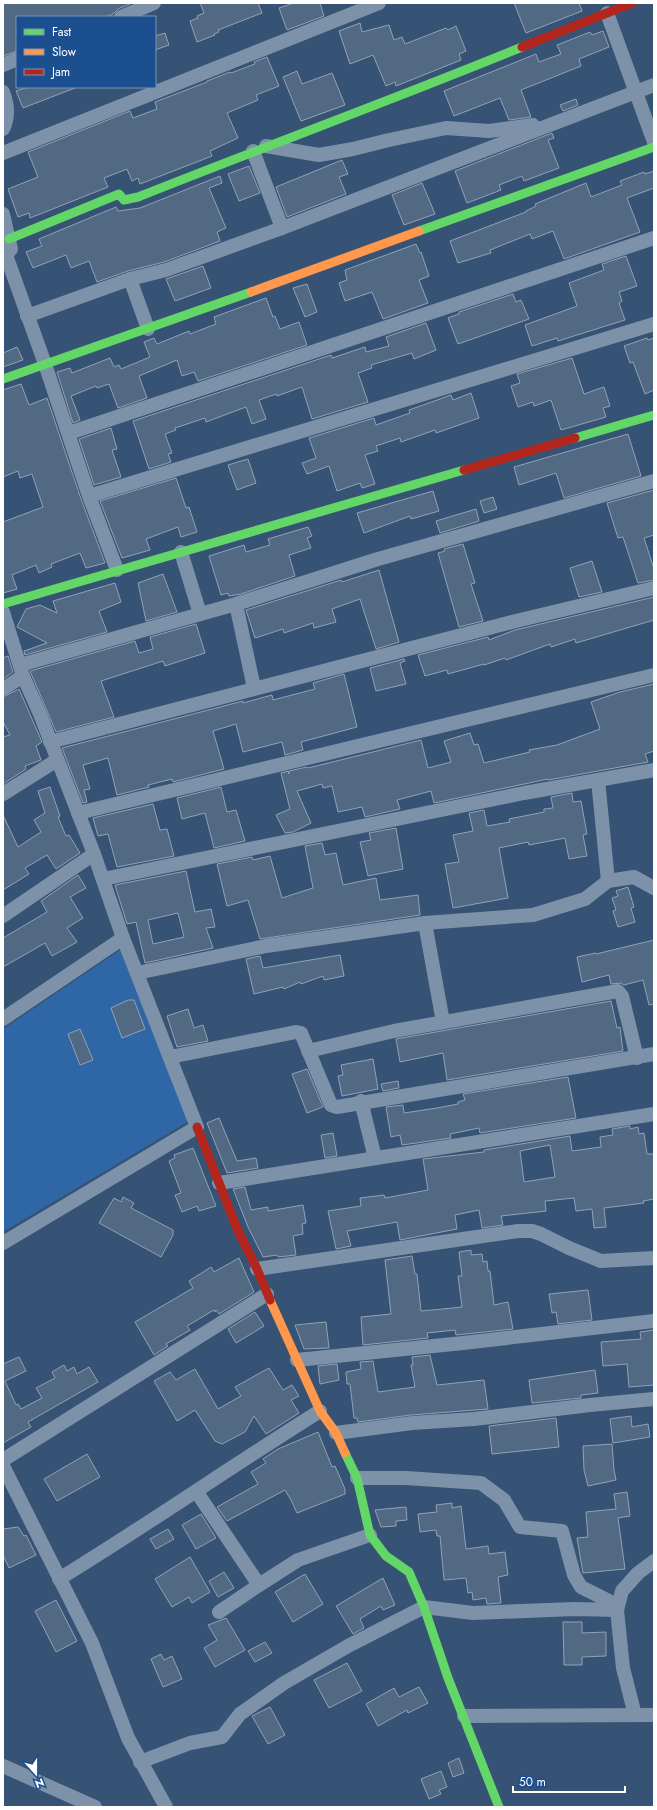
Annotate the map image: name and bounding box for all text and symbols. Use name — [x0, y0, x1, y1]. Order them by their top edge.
legend — [16, 16, 156, 88]
text: Fast — [52, 23, 71, 41]
text: Slow — [52, 43, 77, 61]
text: Jam — [50, 63, 70, 81]
north arrow — [16, 1754, 56, 1794]
scale bar — [513, 1768, 625, 1794]
text: 50 m — [519, 1773, 546, 1791]
text: N — [33, 1774, 47, 1792]

